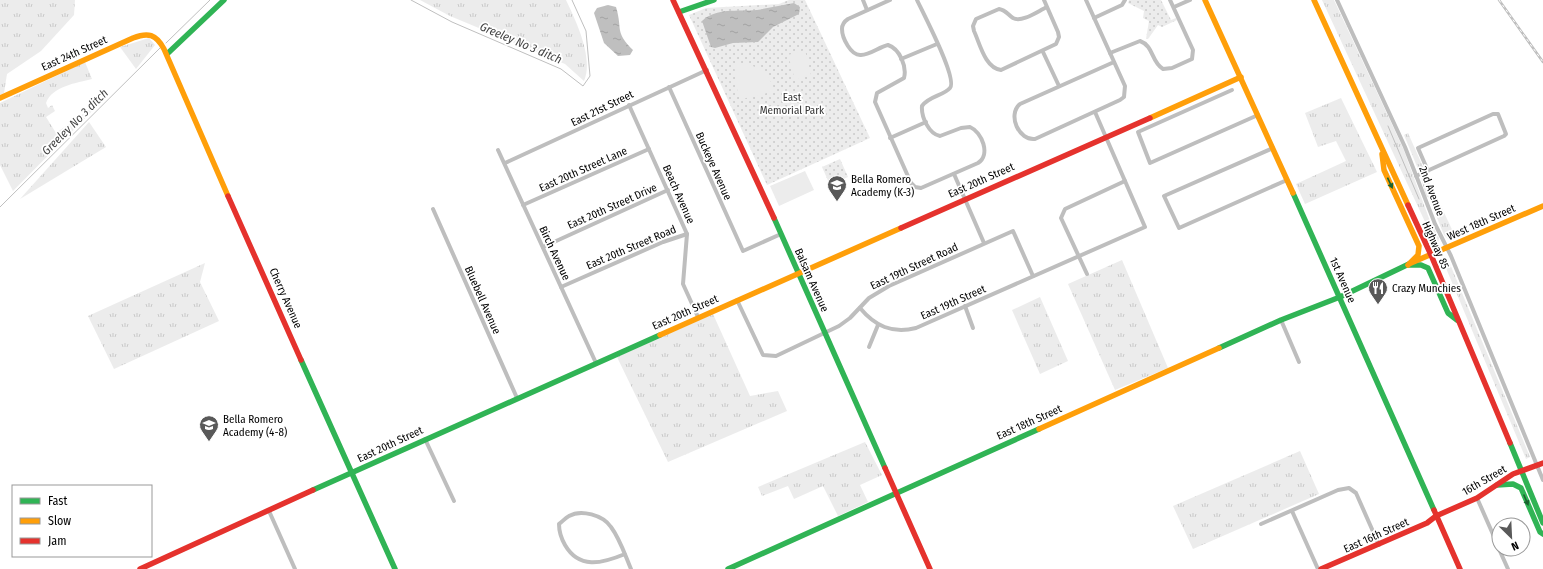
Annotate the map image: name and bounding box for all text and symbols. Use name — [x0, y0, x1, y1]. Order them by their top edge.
water label: Greeley No 3 ditch — [478, 19, 564, 67]
street label: East 24th Street — [39, 33, 109, 74]
water label: Greeley No 3 ditch — [39, 86, 111, 158]
street label: East 21st Street — [569, 88, 636, 129]
park label: East Memorial Park — [760, 91, 825, 117]
street label: Buckeye Avenue — [693, 130, 734, 202]
street label: East 20th Street Lane — [537, 144, 629, 195]
street label: East 20th Street — [946, 160, 1017, 201]
street label: Beach Avenue — [660, 163, 697, 226]
street label: 2nd Avenue — [1416, 164, 1447, 218]
place label: Bella Romero Academy (K-3) — [851, 173, 914, 199]
school or university icon: Bella Romero Academy (K-3) — [826, 174, 848, 202]
one-way arrow — [1387, 177, 1393, 189]
street label: East 20th Street Drive — [565, 181, 659, 232]
street label: West 18th Street — [1445, 201, 1518, 243]
street label: Highway 85 — [1419, 219, 1452, 271]
street label: East 20th Street Road — [584, 223, 678, 272]
street label: Birch Avenue — [536, 224, 573, 282]
street label: East 19th Street Road — [868, 240, 960, 292]
street label: Balsam Avenue — [792, 246, 831, 314]
street label: 1st Avenue — [1327, 256, 1358, 305]
street label: Bluebell Avenue — [462, 264, 503, 336]
street label: Cherry Avenue — [266, 266, 305, 331]
restaurant icon: Crazy Munchies — [1367, 277, 1389, 305]
street label: East 19th Street — [919, 282, 988, 323]
place label: Crazy Munchies — [1392, 282, 1461, 295]
street label: East 20th Street — [650, 292, 721, 333]
street label: East 18th Street — [995, 402, 1064, 443]
place label: Bella Romero Academy (4-8) — [223, 413, 287, 439]
school or university icon: Bella Romero Academy (4-8) — [198, 414, 220, 442]
street label: East 20th Street — [355, 423, 425, 465]
street label: 16th Street — [1460, 462, 1509, 498]
legend — [12, 485, 152, 557]
text: Fast — [48, 494, 67, 508]
one-way arrow — [1524, 494, 1530, 506]
text: Slow — [48, 514, 71, 528]
street label: East 16th Street — [1342, 515, 1411, 556]
north arrow — [1491, 517, 1531, 557]
text: Jam — [48, 534, 66, 548]
text: N — [1509, 538, 1521, 553]

